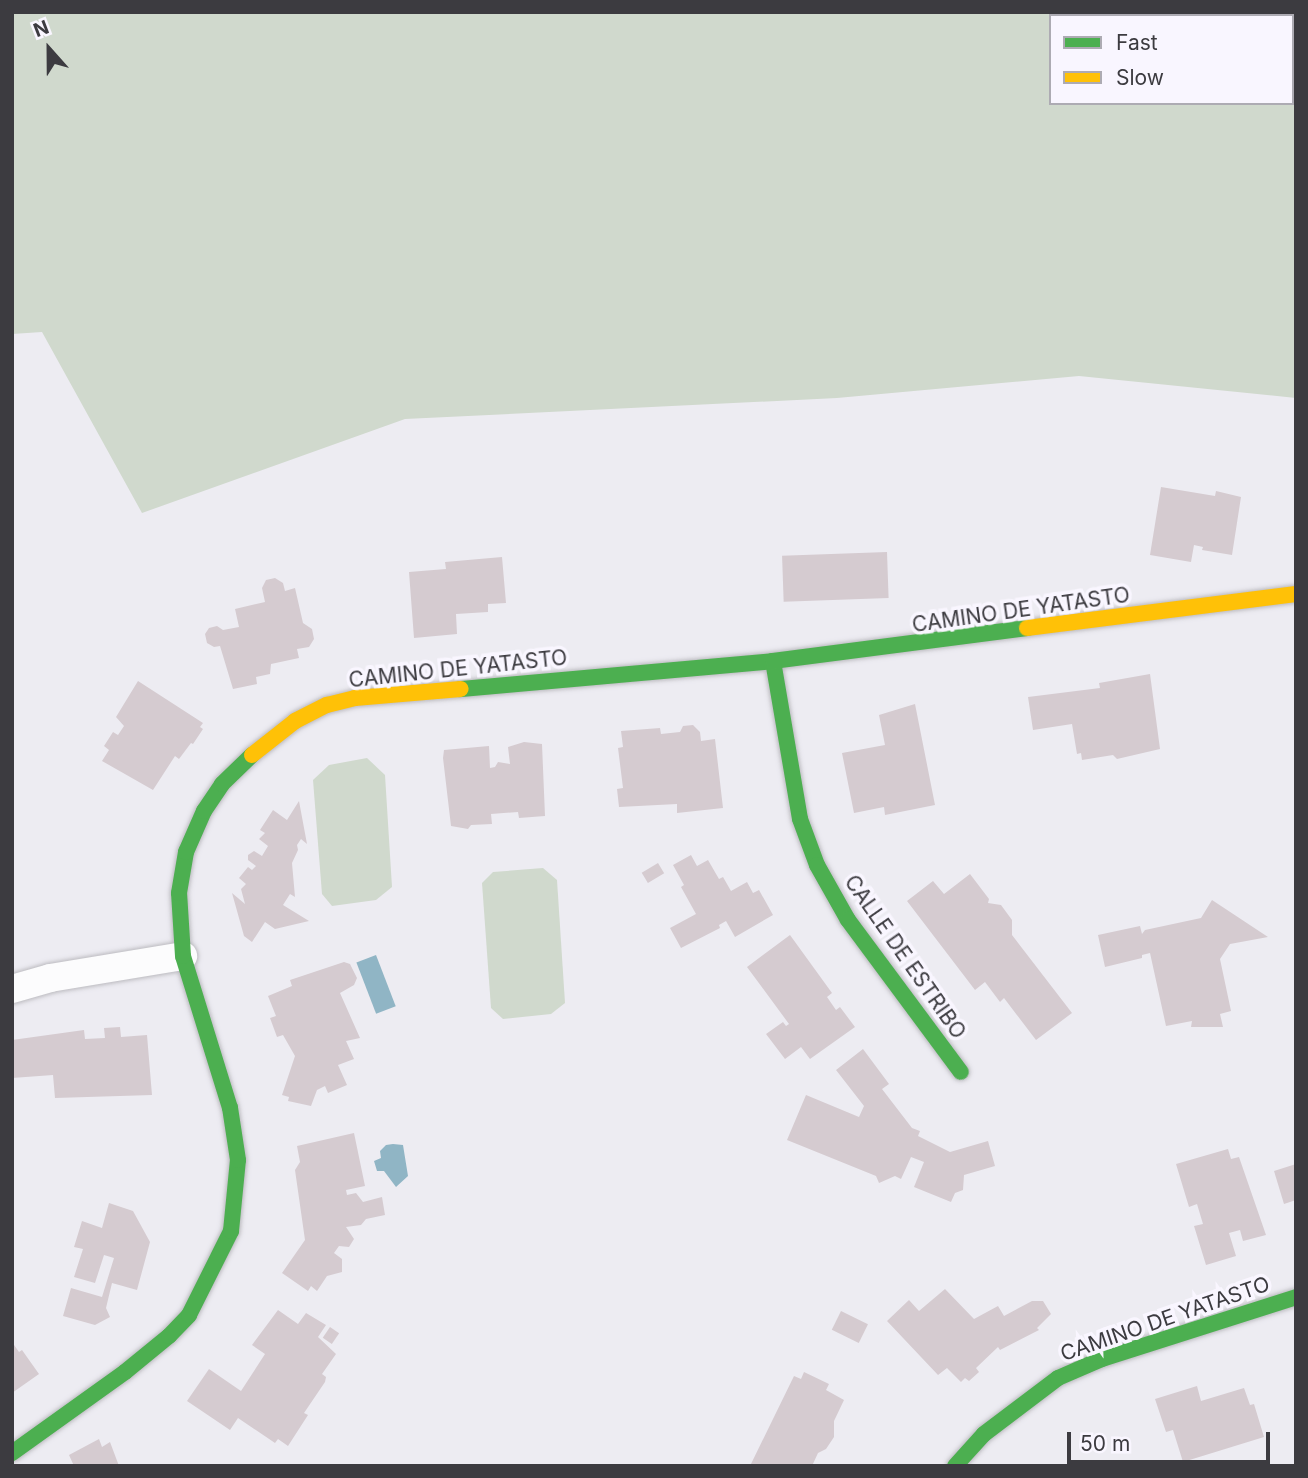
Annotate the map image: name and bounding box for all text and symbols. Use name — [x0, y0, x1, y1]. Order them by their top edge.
north arrow — [14, 14, 84, 84]
legend — [1049, 14, 1294, 105]
text: N — [30, 16, 52, 42]
text: Fast — [1116, 30, 1158, 55]
text: Slow — [1116, 65, 1164, 90]
street label: CAMINO DE YATASTO — [911, 582, 1131, 638]
street label: CAMINO DE YATASTO — [347, 645, 569, 693]
street label: CALLE DE ESTRIBO — [839, 870, 971, 1044]
street label: CAMINO DE YATASTO — [1057, 1271, 1273, 1367]
scale bar — [1070, 1418, 1273, 1462]
text: 50 m — [1080, 1431, 1130, 1456]

